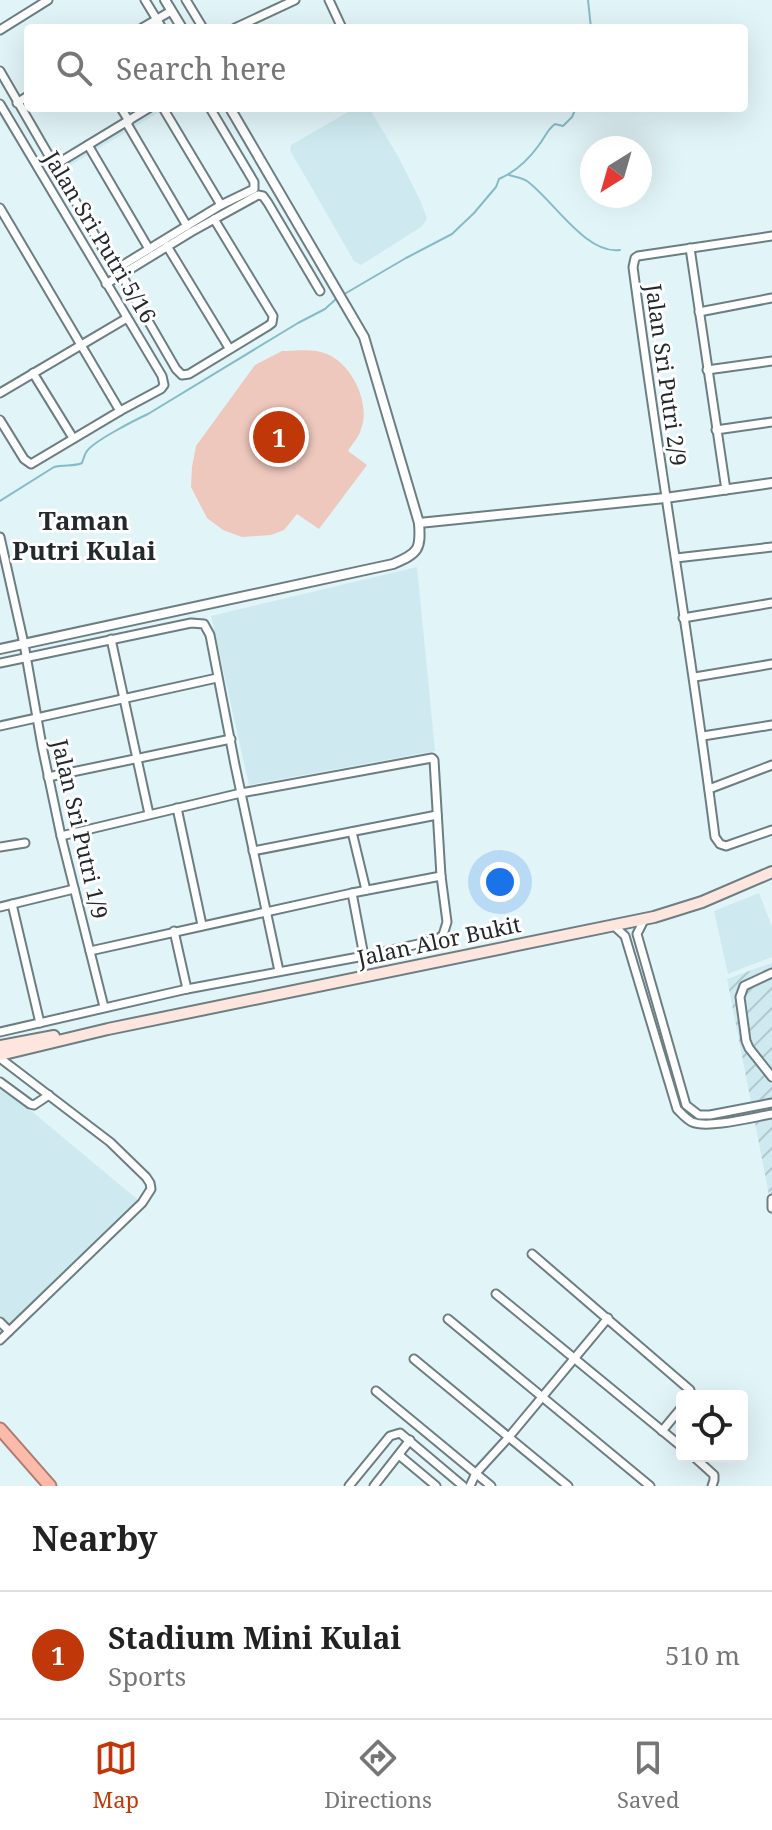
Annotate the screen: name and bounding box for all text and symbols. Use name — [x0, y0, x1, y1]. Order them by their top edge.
search box — [24, 24, 748, 112]
icon: search — [52, 46, 96, 90]
text: Search here — [116, 48, 286, 89]
north arrow — [580, 136, 652, 208]
street label: Jalan Sri Putri 5/16 — [37, 144, 164, 328]
street label: Jalan Sri Putri 2/9 — [639, 281, 695, 468]
pin: 1 — [253, 407, 305, 467]
district label: Taman Putri Kulai — [12, 502, 156, 568]
street label: Jalan Sri Putri 1/9 — [45, 735, 116, 922]
your location — [480, 862, 520, 902]
street label: Jalan Alor Bukit — [353, 908, 524, 972]
map controls — [676, 1390, 748, 1462]
button: locate — [676, 1390, 748, 1462]
text: Nearby — [32, 1515, 158, 1561]
text: Stadium Mini Kulai — [108, 1617, 401, 1658]
text: 1 — [51, 1637, 65, 1673]
text: 510 m — [665, 1637, 740, 1673]
text: Sports — [108, 1658, 186, 1694]
tab: Map — [93, 1736, 139, 1814]
tab: Directions — [324, 1736, 432, 1814]
tab: Saved — [617, 1736, 679, 1814]

